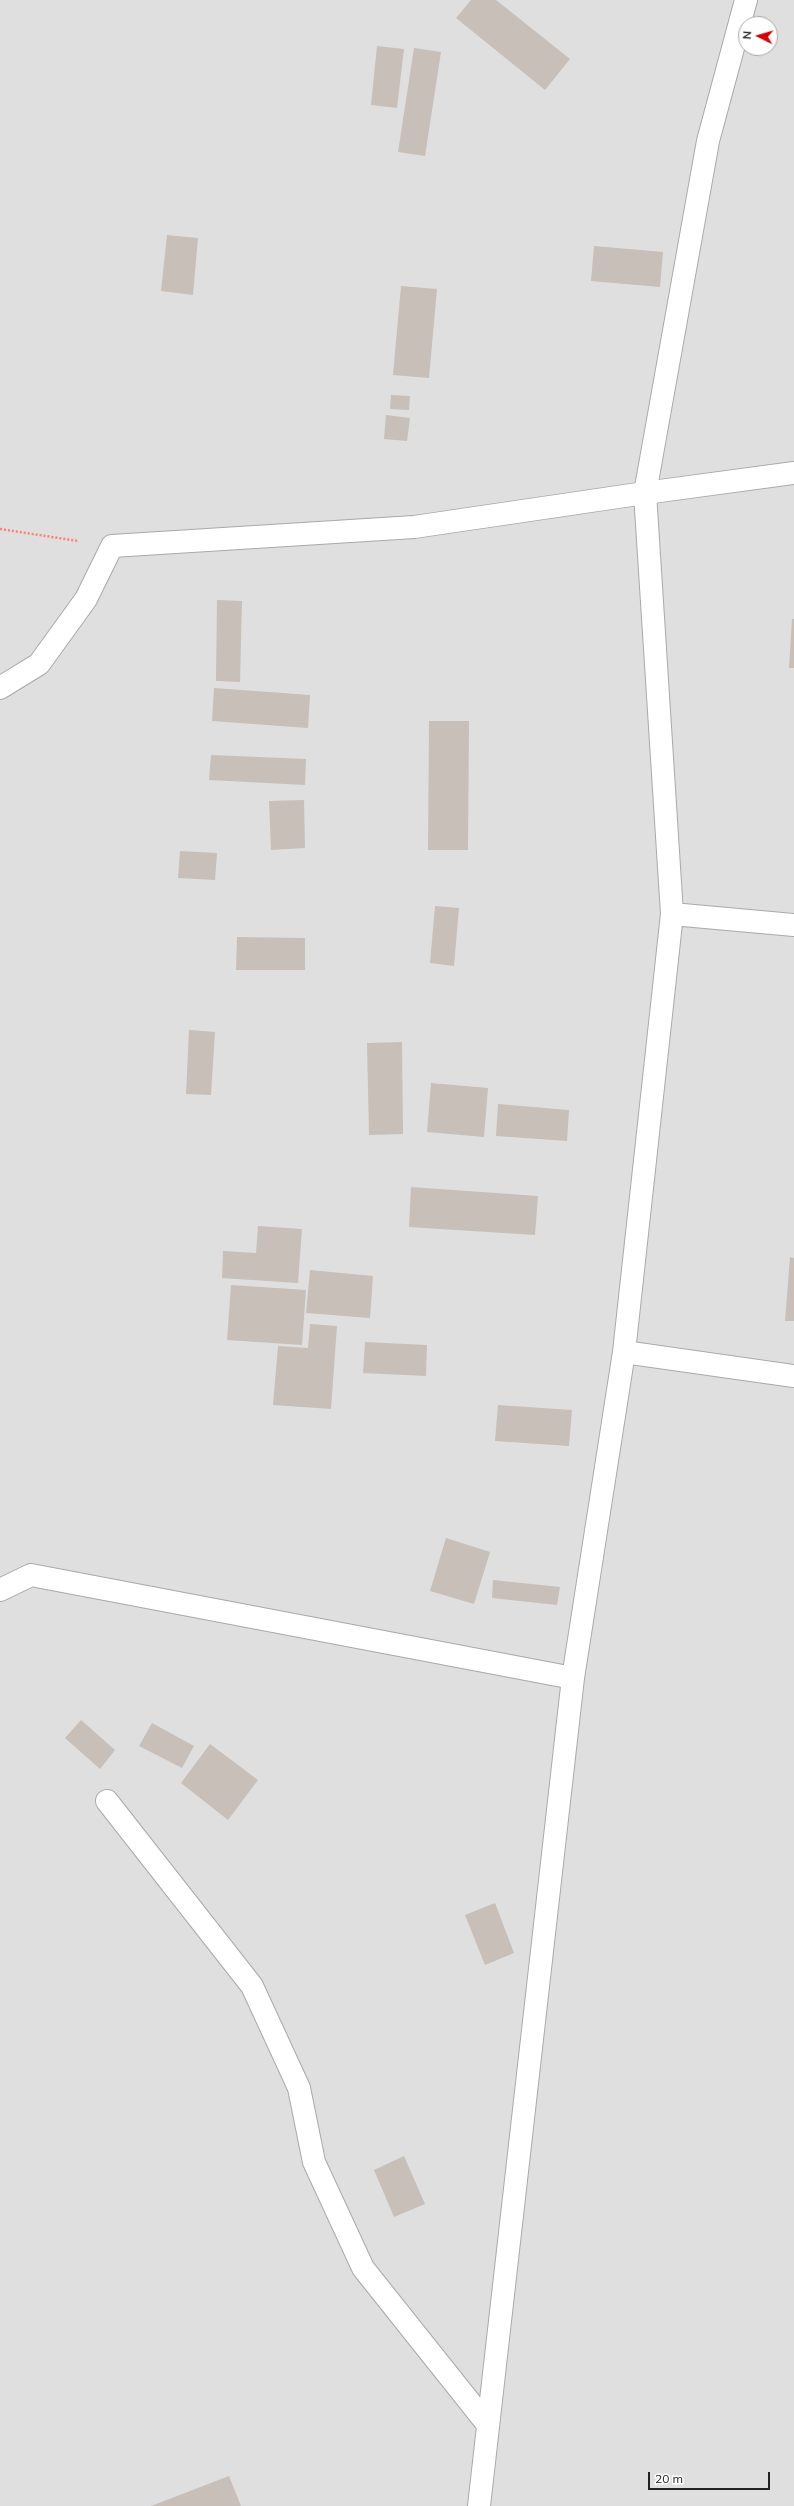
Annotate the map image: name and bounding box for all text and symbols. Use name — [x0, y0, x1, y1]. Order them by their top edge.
north arrow — [738, 16, 778, 56]
text: N — [740, 30, 754, 40]
scale bar — [650, 2464, 772, 2490]
text: 20 m — [655, 2471, 683, 2486]

